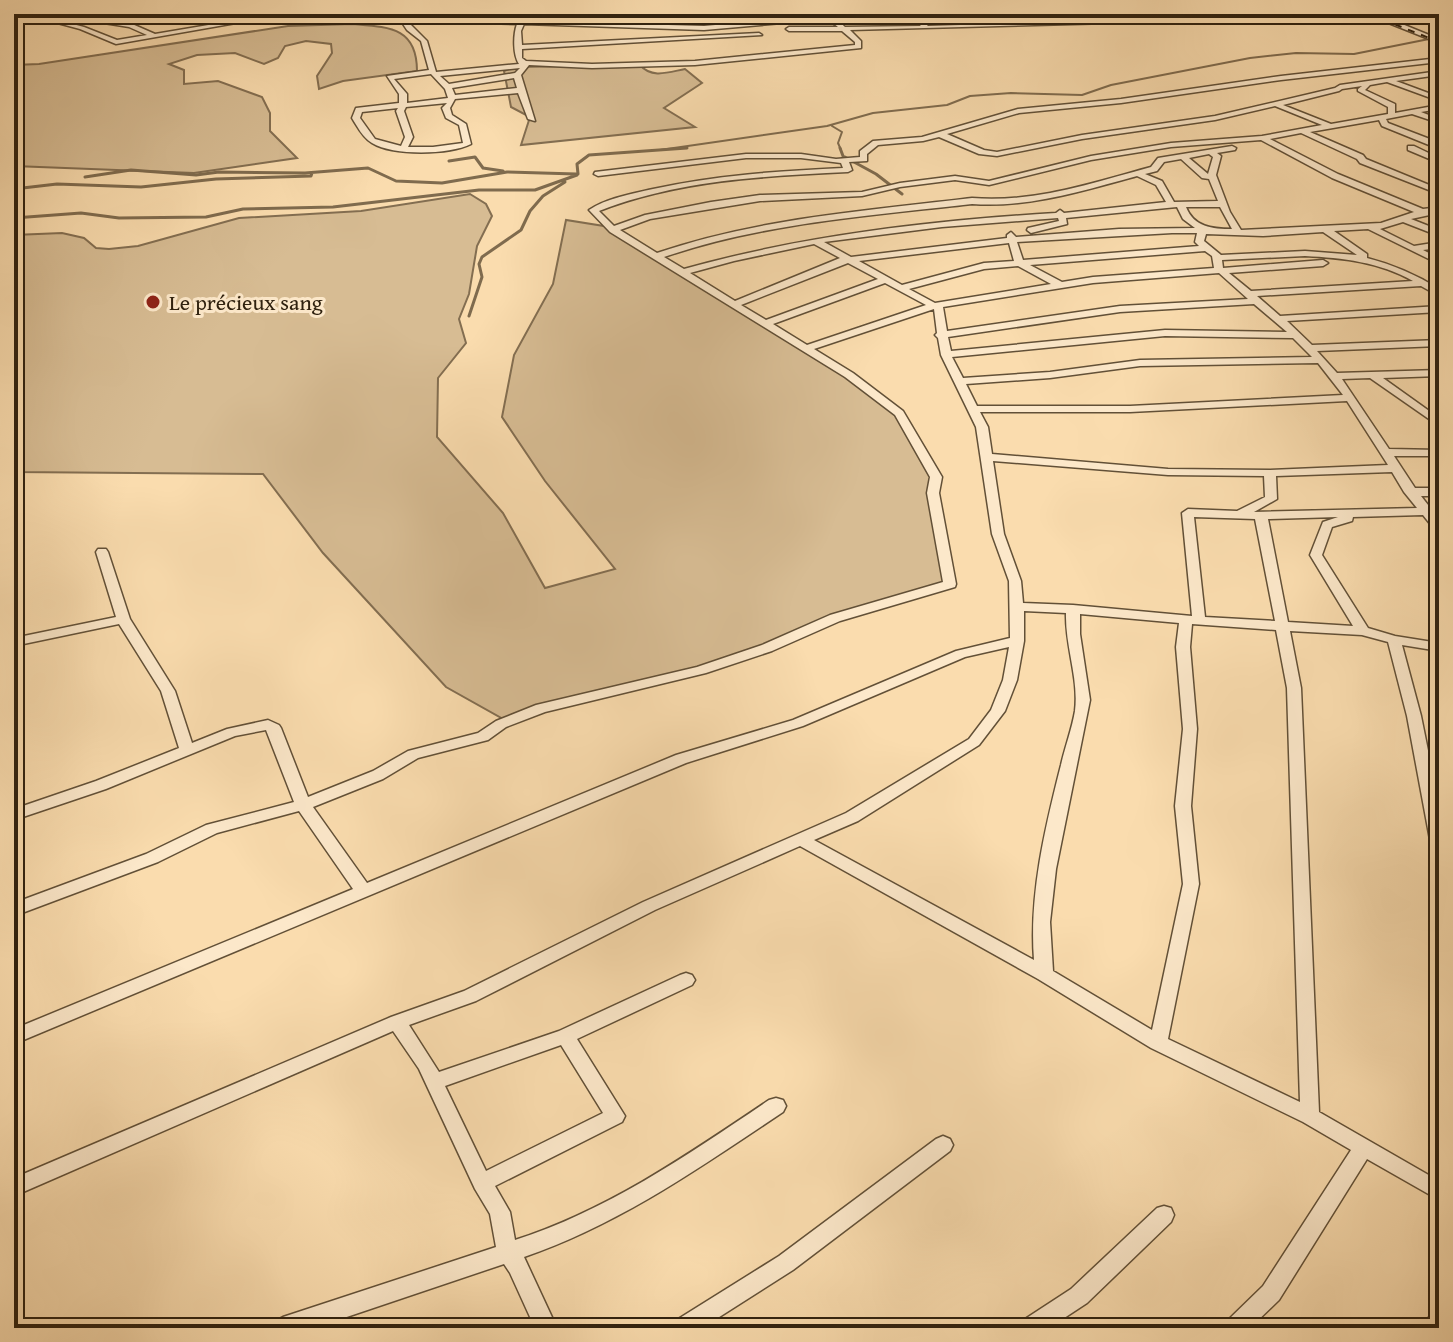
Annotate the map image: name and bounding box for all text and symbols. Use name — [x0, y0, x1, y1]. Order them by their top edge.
place label: Le précieux sang — [169, 286, 323, 318]
marker: Le précieux sang — [144, 293, 162, 311]

